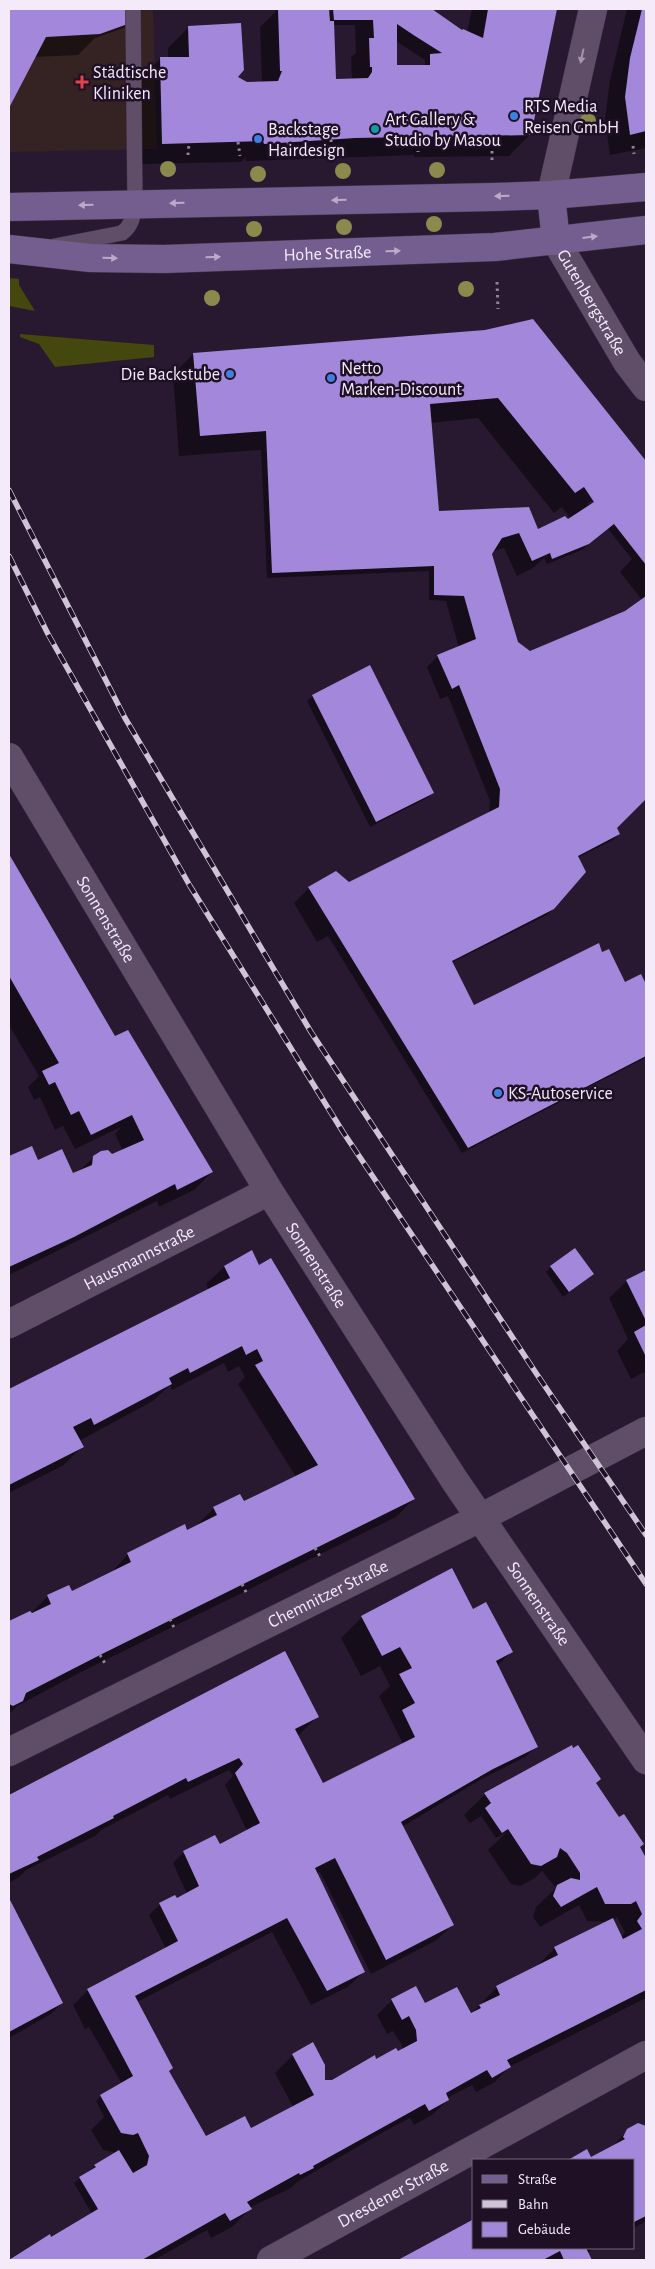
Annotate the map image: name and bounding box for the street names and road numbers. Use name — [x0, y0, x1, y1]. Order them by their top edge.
street label: Hohe Straße — [283, 243, 372, 265]
street label: Gutenbergstraße — [553, 247, 629, 359]
street label: Sonnenstraße — [72, 873, 138, 966]
street label: Sonnenstraße — [282, 1220, 350, 1312]
street label: Hausmannstraße — [81, 1223, 198, 1294]
street label: Chemnitzer Straße — [265, 1557, 391, 1632]
street label: Sonnenstraße — [503, 1559, 573, 1649]
street label: Dresdener Straße — [335, 2157, 452, 2232]

